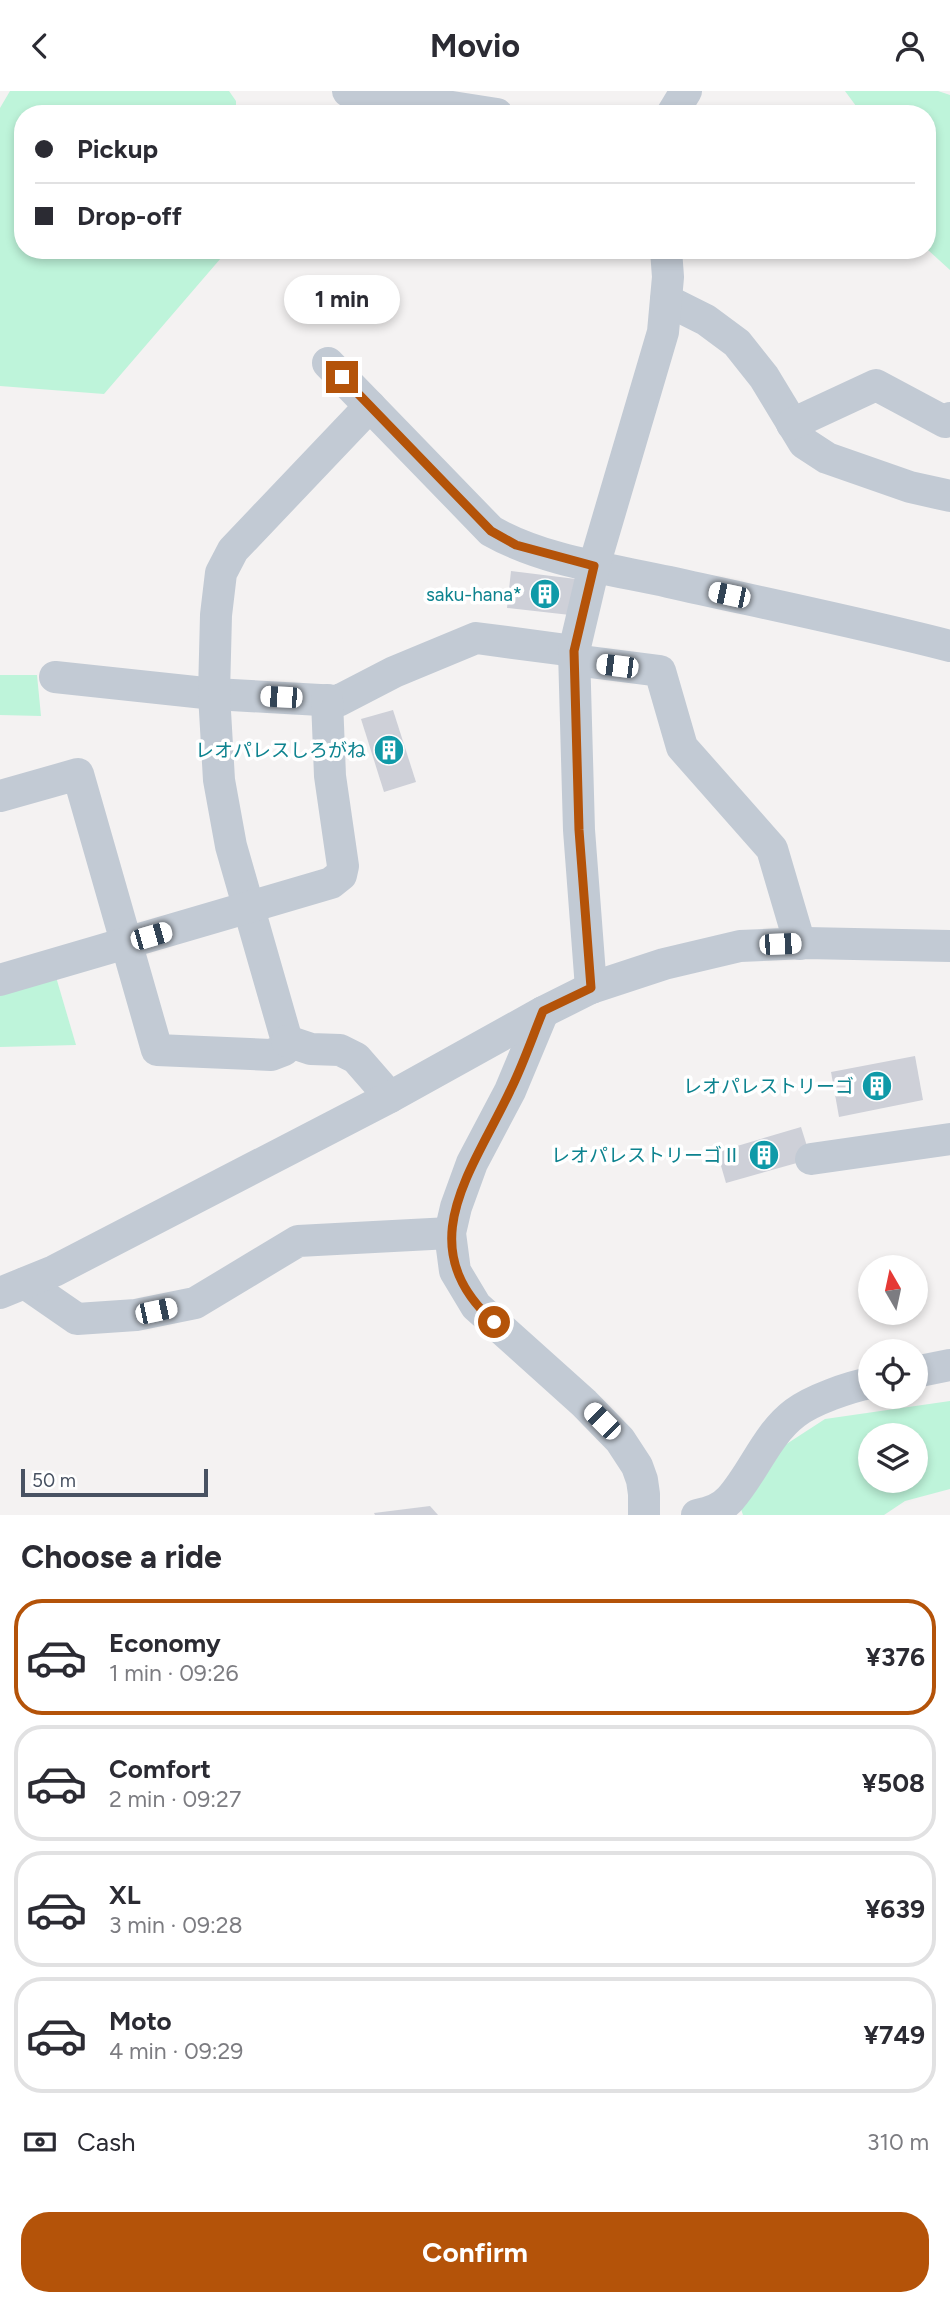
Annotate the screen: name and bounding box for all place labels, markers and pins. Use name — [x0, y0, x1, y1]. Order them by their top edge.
building icon: saku-hana* — [528, 577, 562, 611]
place label: saku-hana* — [426, 583, 522, 606]
building icon: レオパレスしろがね — [372, 733, 406, 767]
place label: レオパレスしろがね — [195, 739, 366, 762]
building icon: レオパレストリーゴ — [860, 1069, 894, 1103]
place label: レオパレストリーゴ — [683, 1075, 854, 1098]
building icon: レオパレストリーゴⅡ — [747, 1138, 781, 1172]
place label: レオパレストリーゴⅡ — [551, 1144, 741, 1167]

